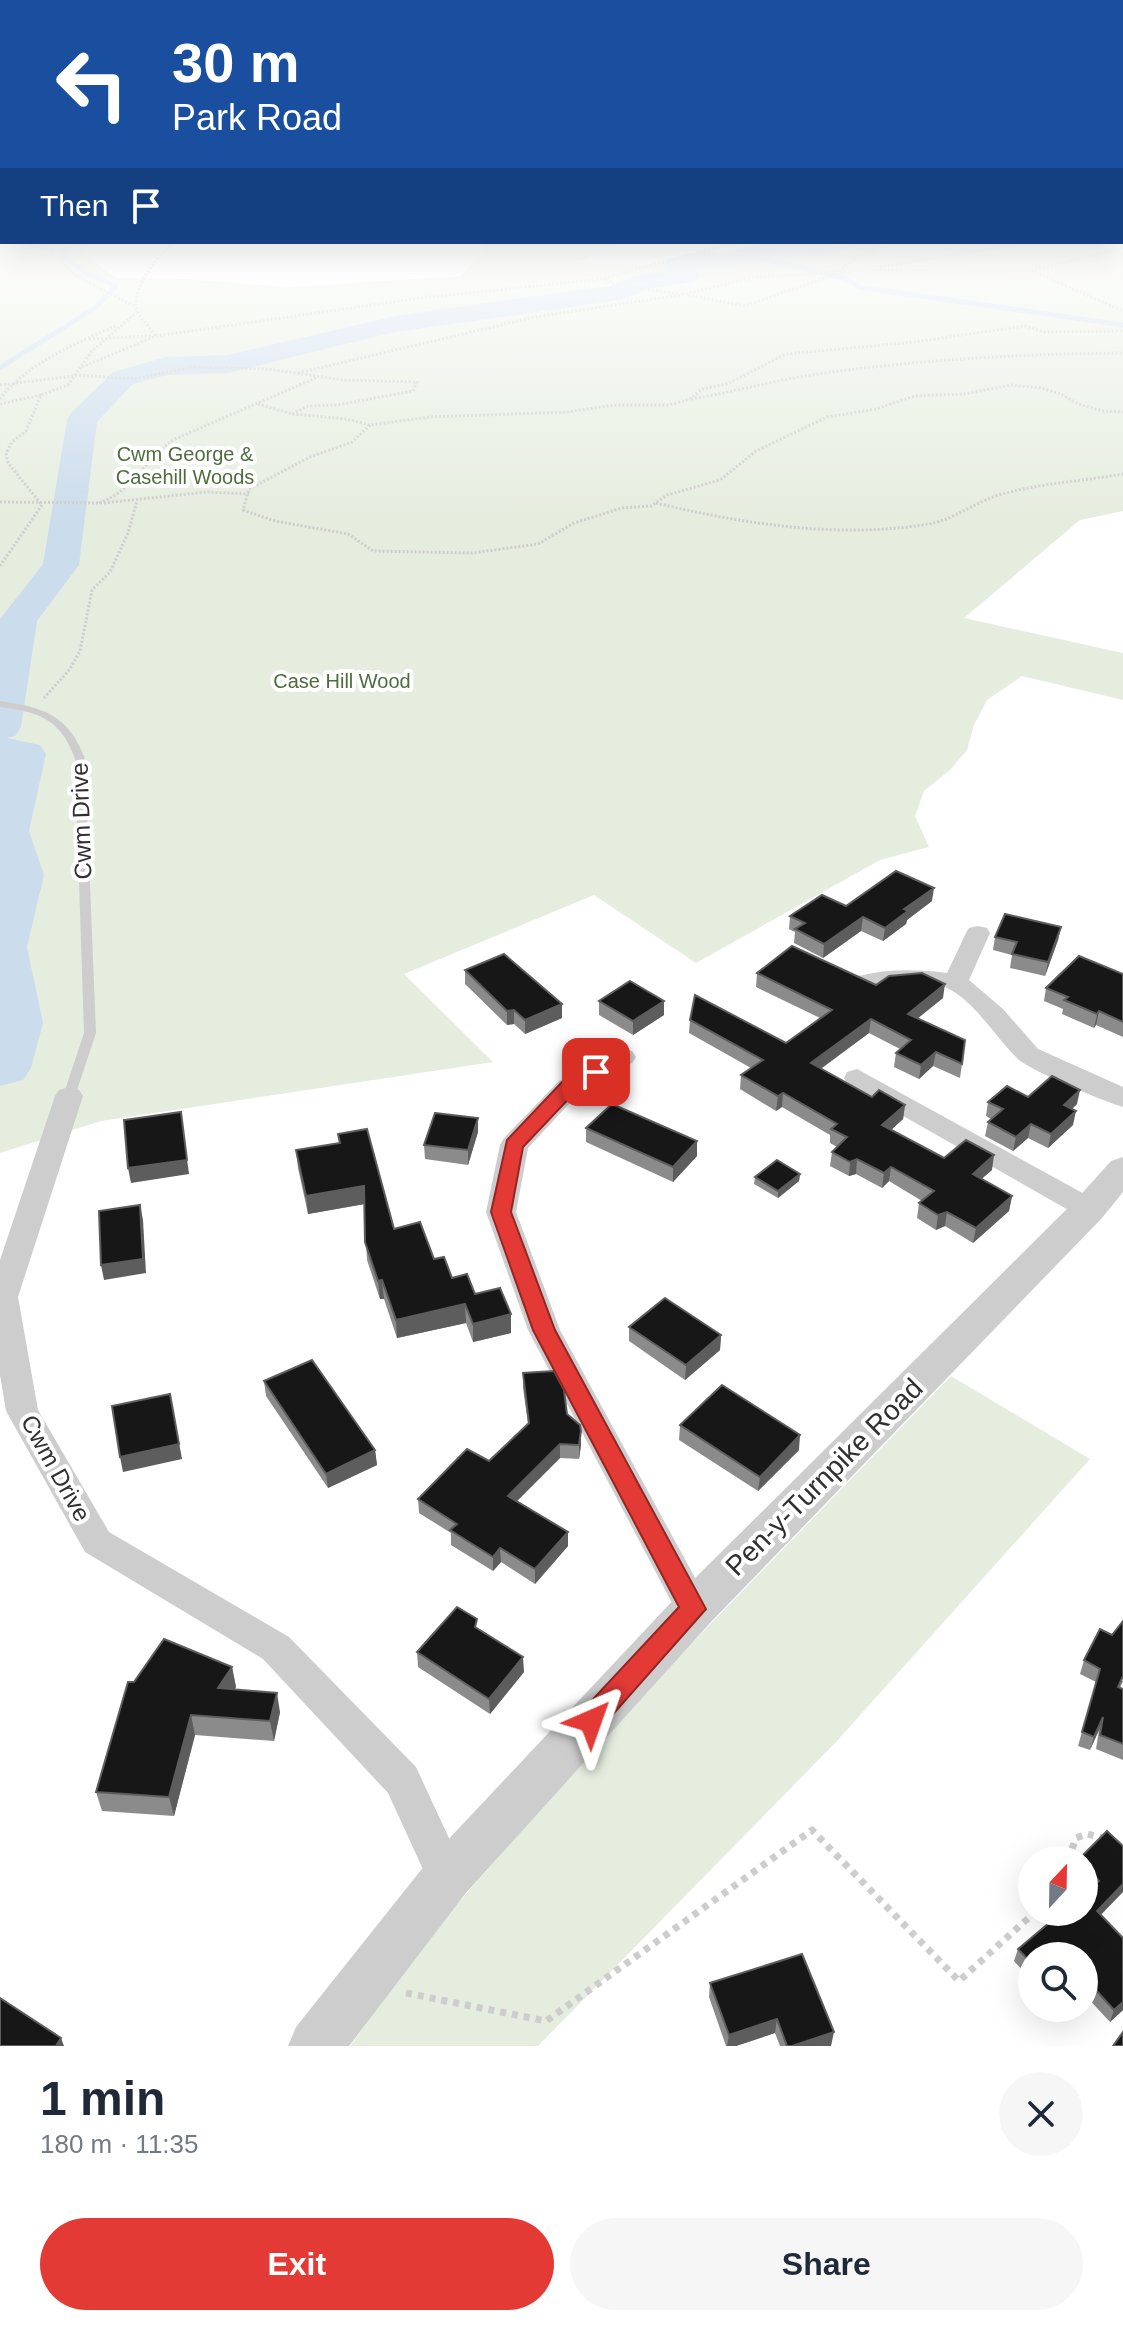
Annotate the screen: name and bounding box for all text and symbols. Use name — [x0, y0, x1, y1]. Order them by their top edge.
text: 30 m — [172, 31, 300, 94]
icon: left — [40, 32, 144, 136]
text: Park Road — [172, 97, 342, 138]
icon: arrive — [124, 184, 168, 228]
text: Then — [40, 189, 108, 222]
park label: Cwm George & Casehill Woods — [116, 443, 254, 488]
park label: Case Hill Wood — [273, 670, 411, 692]
street label: Cwm Drive — [65, 762, 97, 880]
pin — [562, 1038, 630, 1106]
icon: arrive — [574, 1050, 618, 1094]
street label: Pen-y-Turnpike Road — [719, 1372, 929, 1582]
street label: Cwm Drive — [16, 1410, 96, 1526]
position arrow — [549, 1679, 633, 1763]
north arrow — [1018, 1846, 1098, 1926]
map controls — [1018, 1846, 1098, 2022]
button: search — [1018, 1942, 1098, 2022]
text: 1 min — [40, 2072, 165, 2125]
button: close — [999, 2072, 1083, 2156]
text: 180 m · 11:35 — [40, 2129, 199, 2159]
button: Exit — [40, 2218, 554, 2310]
button: Share — [570, 2218, 1083, 2310]

